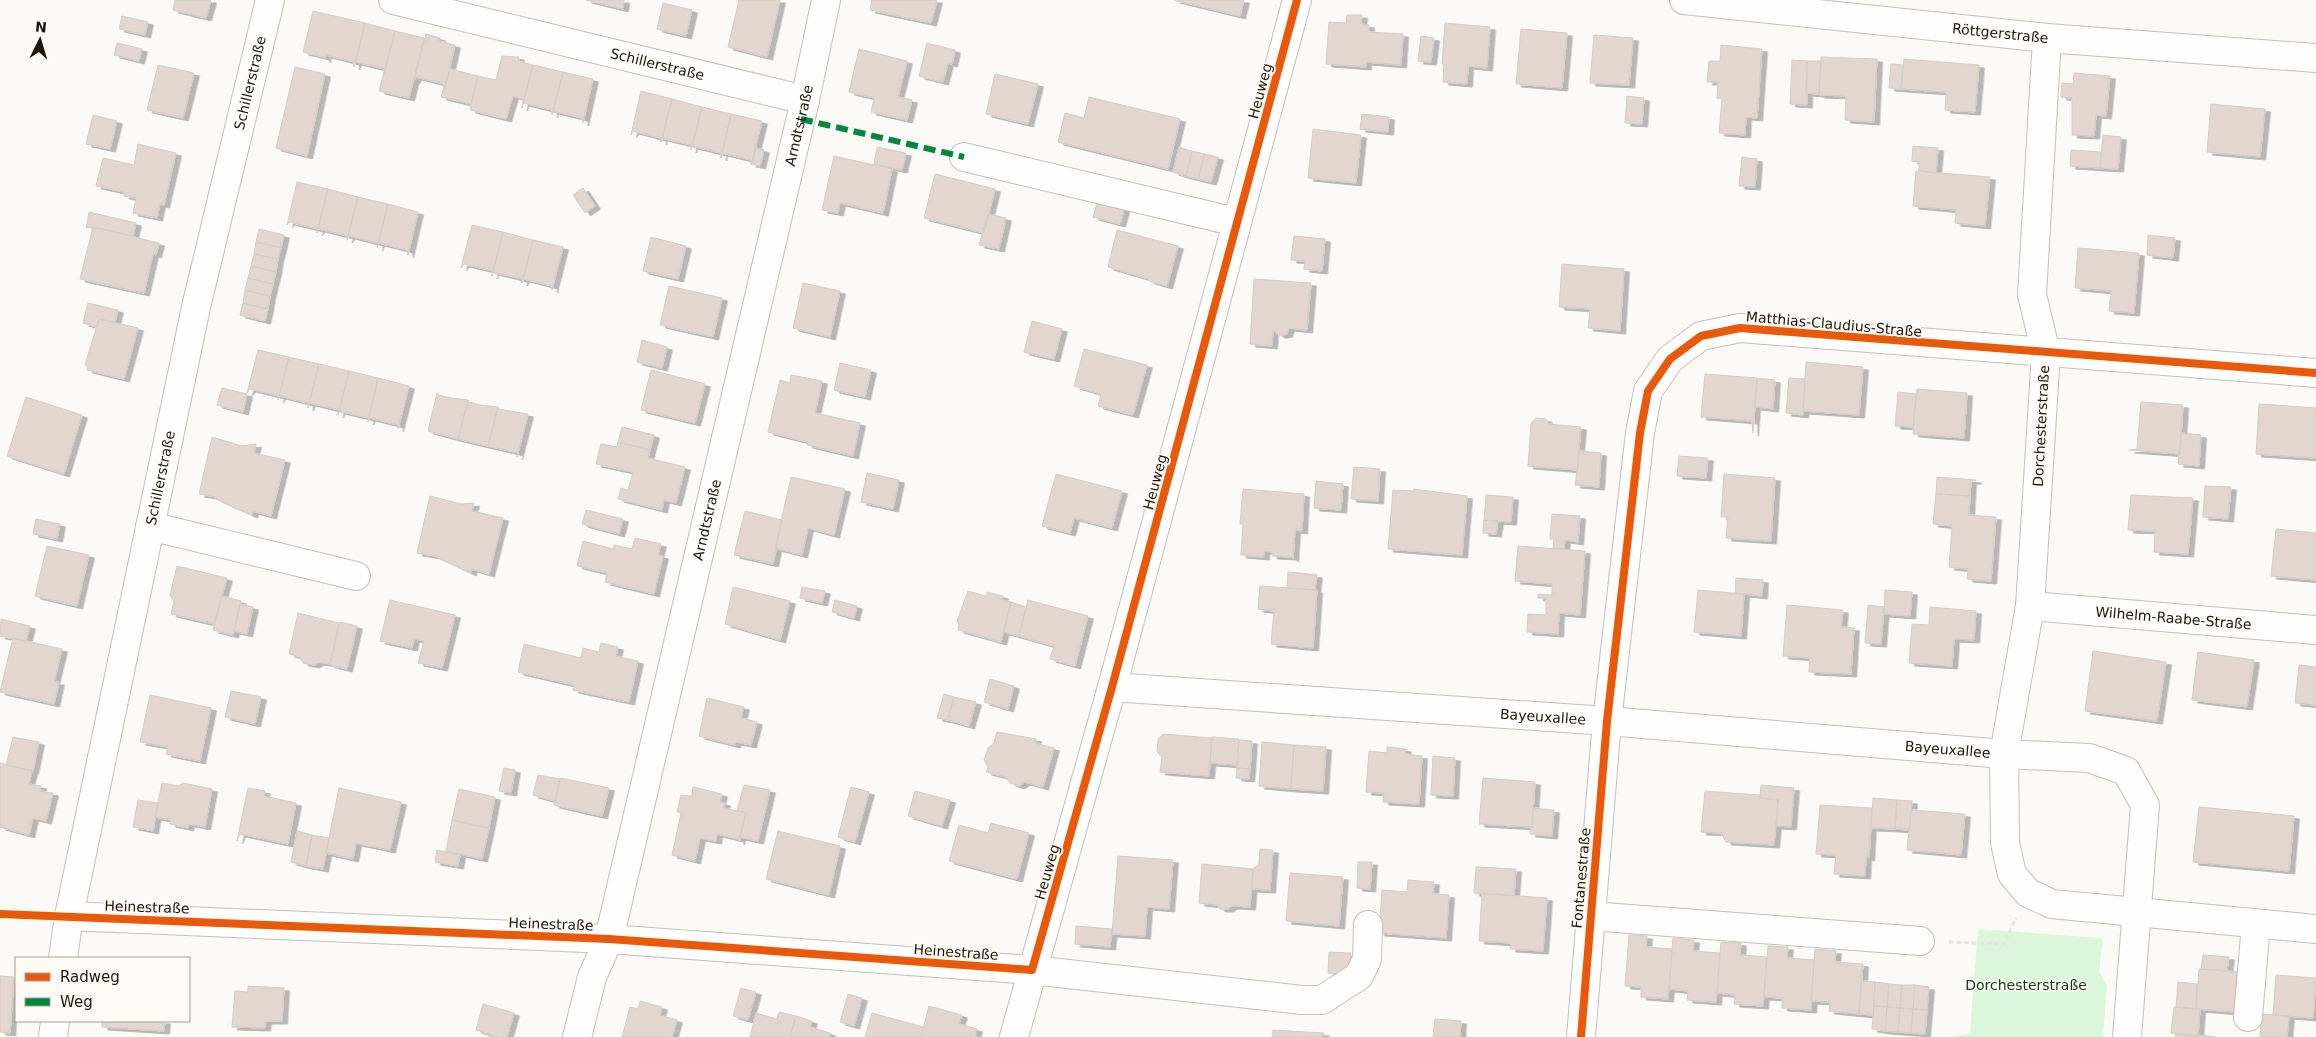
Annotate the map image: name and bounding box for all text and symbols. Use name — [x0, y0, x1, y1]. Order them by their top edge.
north arrow — [15, 15, 65, 65]
text: N — [35, 19, 48, 36]
street label: Röttgerstraße — [1951, 20, 2049, 46]
street label: Schillerstraße — [231, 34, 269, 132]
street label: Schillerstraße — [609, 45, 706, 83]
street label: Heuweg — [1245, 61, 1275, 121]
street label: Arndtstraße — [782, 83, 816, 168]
street label: Matthias-Claudius-Straße — [1745, 308, 1923, 340]
street label: Dorchesterstraße — [2030, 365, 2052, 487]
street label: Schillerstraße — [143, 429, 178, 527]
street label: Heuweg — [1140, 452, 1170, 512]
street label: Arndtstraße — [690, 478, 724, 562]
street label: Wilhelm-Raabe-Straße — [2095, 604, 2252, 633]
street label: Bayeuxallee — [1500, 706, 1586, 728]
street label: Bayeuxallee — [1904, 738, 1991, 761]
street label: Fontanestraße — [1569, 827, 1593, 929]
street label: Heuweg — [1031, 842, 1063, 902]
street label: Heinestraße — [104, 898, 190, 916]
street label: Heinestraße — [508, 915, 594, 933]
street label: Heinestraße — [913, 941, 999, 963]
legend — [15, 957, 190, 1022]
text: Radweg — [60, 968, 120, 986]
park label: Dorchesterstraße — [1965, 977, 2087, 993]
text: Weg — [60, 993, 93, 1011]

